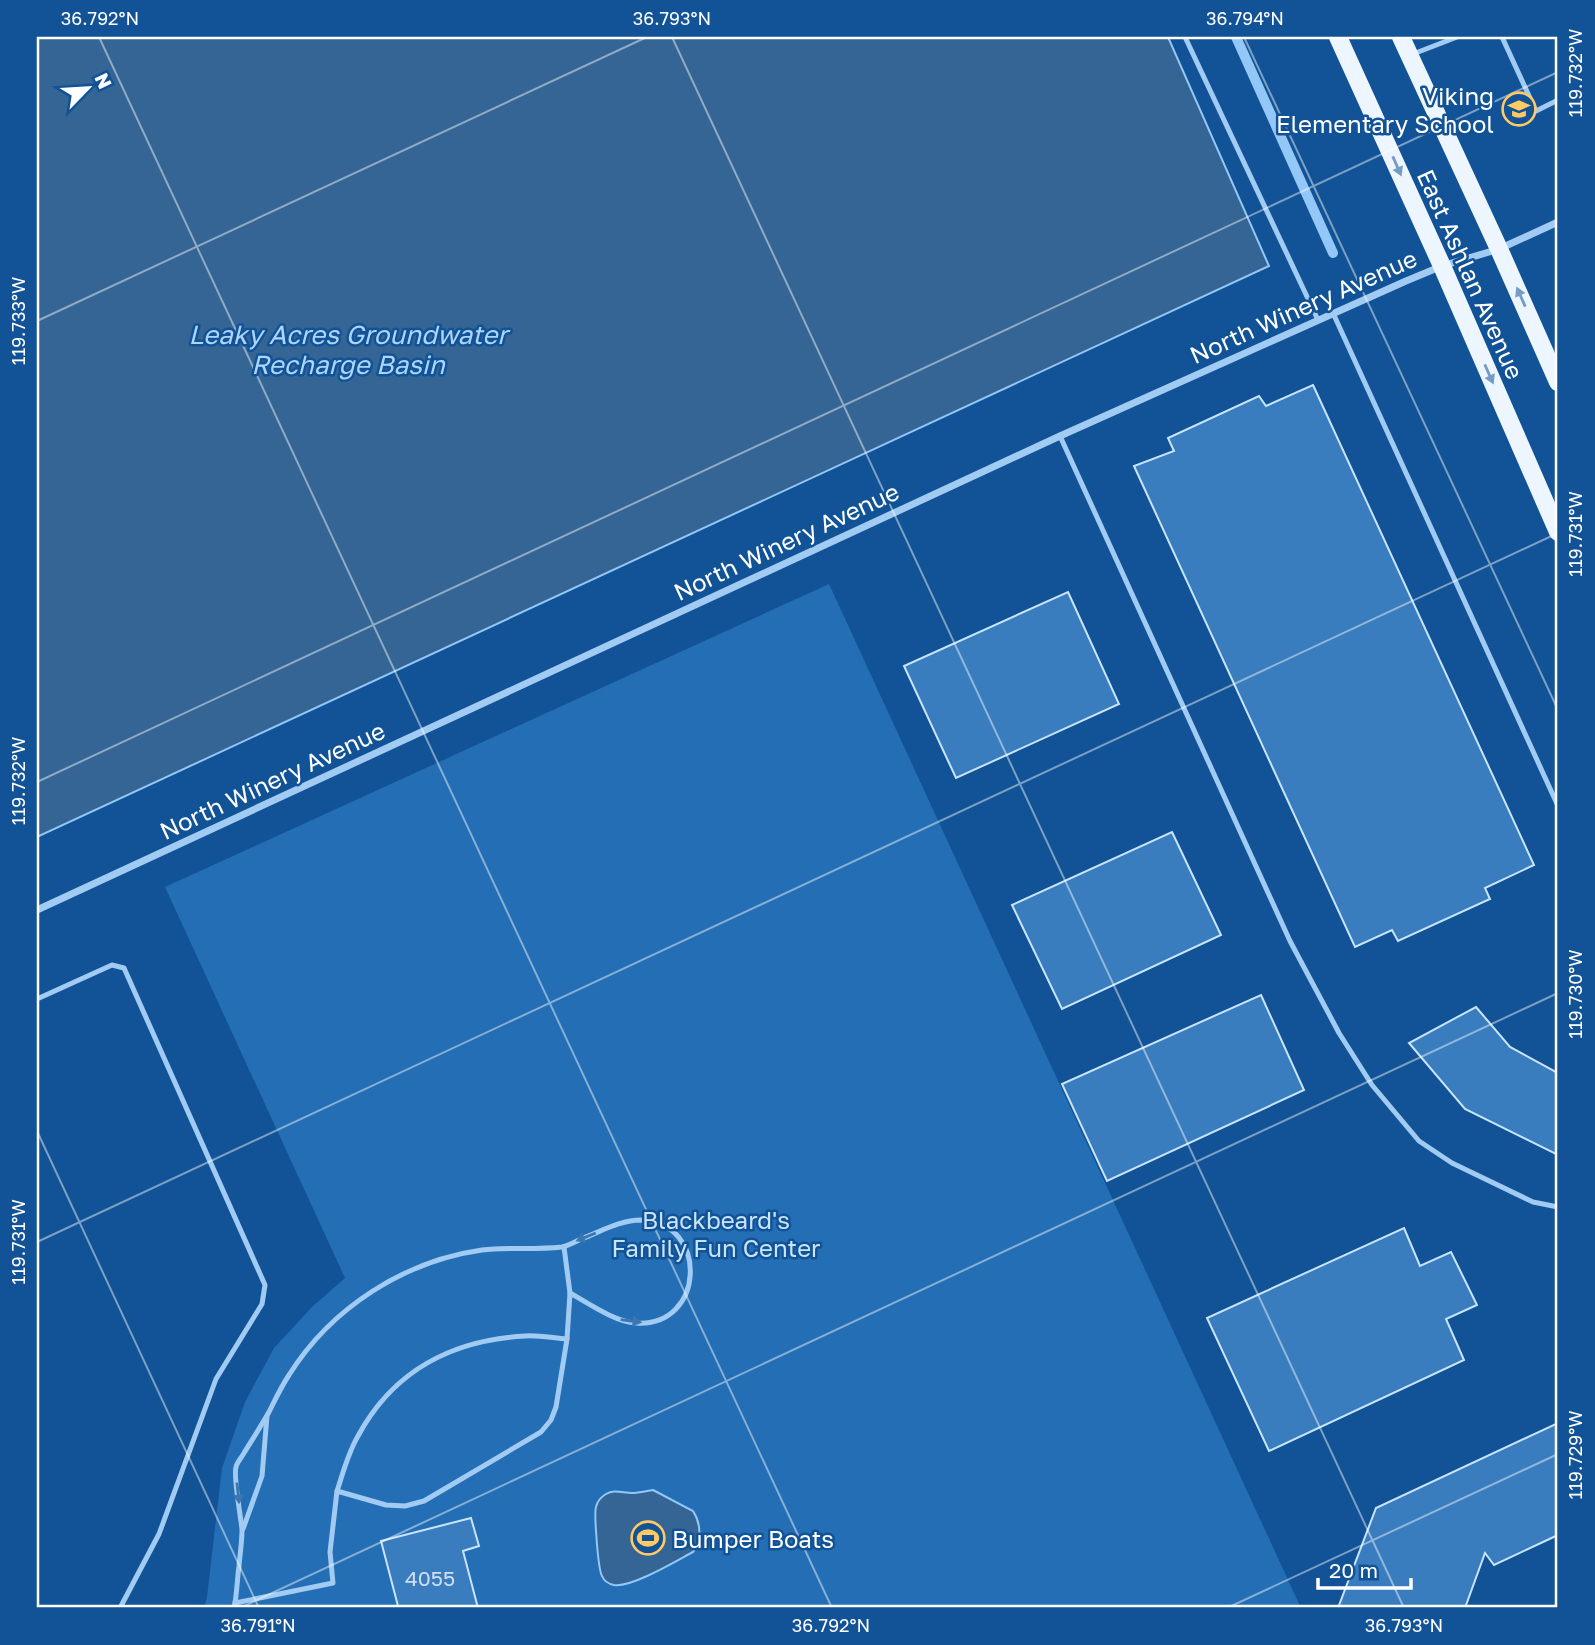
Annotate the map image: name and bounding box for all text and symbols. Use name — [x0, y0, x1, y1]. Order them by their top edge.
text: 36.792°N — [61, 7, 139, 29]
text: 36.793°N — [633, 7, 711, 29]
text: 36.794°N — [1206, 7, 1284, 29]
text: 119.732°W — [1564, 29, 1586, 117]
north arrow — [52, 52, 122, 122]
text: N — [90, 69, 117, 92]
place label: Viking Elementary School — [1276, 81, 1494, 138]
school or university icon: Viking Elementary School — [1500, 90, 1538, 128]
one-way arrow — [1391, 156, 1402, 176]
street label: East Ashlan Avenue — [1412, 165, 1530, 383]
street label: North Winery Avenue — [1185, 243, 1421, 369]
text: 119.733°W — [7, 277, 29, 365]
one-way arrow — [1515, 287, 1527, 307]
water label: Leaky Acres Groundwater Recharge Basin — [188, 319, 511, 380]
one-way arrow — [1484, 363, 1495, 384]
street label: North Winery Avenue — [669, 476, 903, 606]
text: 119.731°W — [1564, 491, 1586, 577]
street label: North Winery Avenue — [155, 715, 389, 845]
text: 119.732°W — [7, 737, 29, 825]
text: 119.730°W — [1564, 949, 1586, 1039]
text: 119.731°W — [7, 1199, 29, 1285]
park label: Blackbeard's Family Fun Center — [612, 1205, 820, 1262]
one-way arrow — [576, 1232, 597, 1243]
one-way arrow — [620, 1316, 642, 1327]
text: 119.729°W — [1564, 1411, 1586, 1499]
one-way arrow — [232, 1482, 243, 1504]
sports icon: Bumper Boats — [629, 1519, 667, 1557]
place label: Bumper Boats — [672, 1524, 834, 1553]
scale bar — [1318, 1547, 1411, 1591]
text: 20 m — [1329, 1557, 1378, 1583]
house number: 4055 — [405, 1565, 455, 1591]
text: 36.791°N — [220, 1614, 296, 1636]
text: 36.792°N — [792, 1614, 870, 1636]
text: 36.793°N — [1365, 1614, 1443, 1636]

